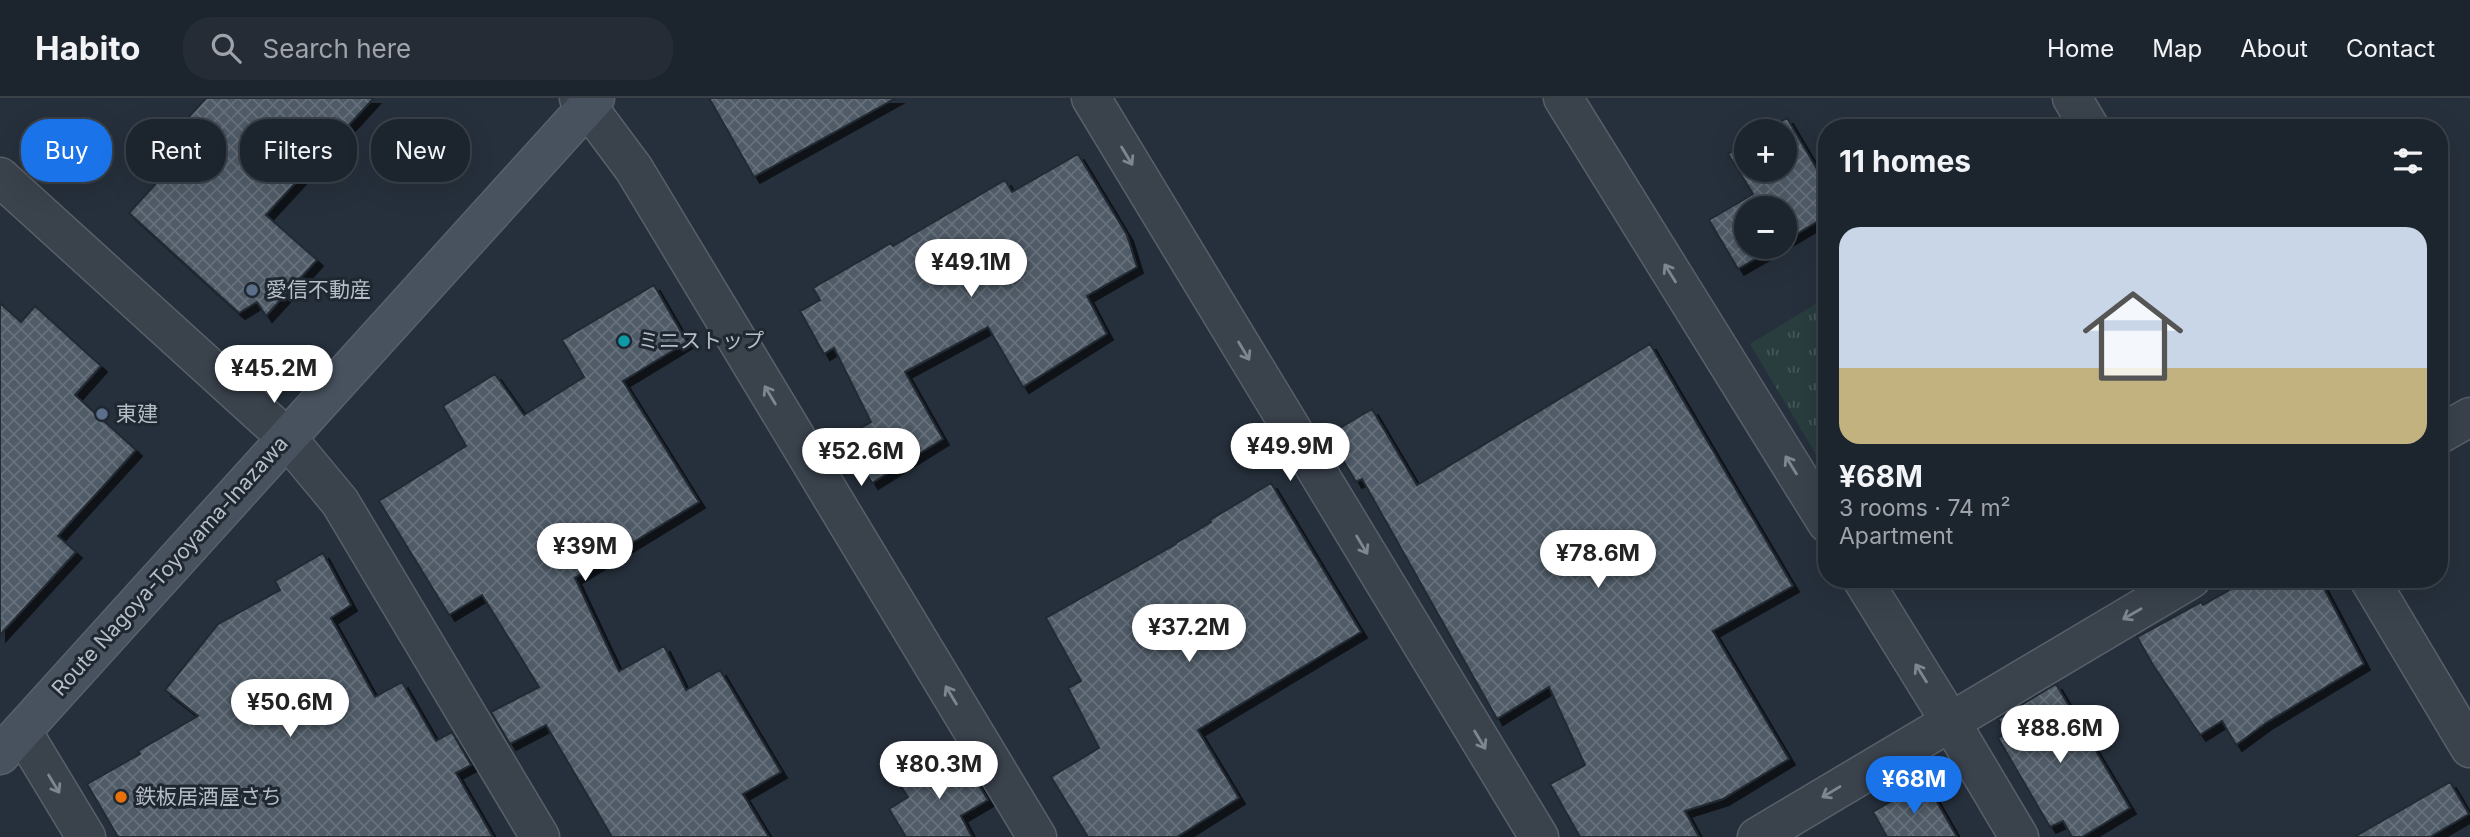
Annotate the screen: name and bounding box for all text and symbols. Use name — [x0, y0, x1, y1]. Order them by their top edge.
search box — [183, 17, 673, 80]
text: Habito — [35, 28, 141, 68]
icon: search — [207, 29, 245, 67]
text: Search here — [263, 33, 411, 64]
text: Home — [2047, 34, 2114, 63]
text: Map — [2152, 34, 2202, 63]
text: About — [2240, 34, 2308, 63]
text: Contact — [2346, 34, 2435, 63]
chip: Buy — [21, 119, 112, 182]
chip: Rent — [126, 119, 226, 182]
chip: Filters — [240, 119, 357, 182]
chip: New — [371, 119, 470, 182]
map controls — [1734, 119, 1797, 259]
button: + — [1734, 119, 1797, 182]
icon: filters — [2389, 142, 2427, 180]
text: 11 homes — [1839, 143, 1971, 179]
one-way arrow — [1120, 146, 1134, 166]
button: − — [1734, 196, 1797, 259]
pin: ¥49.1M — [914, 240, 1028, 299]
text: ¥49.1M — [931, 248, 1011, 276]
one-way arrow — [1663, 263, 1677, 283]
icon: home — [2070, 273, 2196, 399]
place label: 愛信不動産 — [266, 277, 371, 302]
marker: 愛信不動産 — [244, 282, 260, 298]
place label: ミニストップ — [638, 328, 764, 353]
marker: ミニストップ — [616, 333, 632, 349]
one-way arrow — [1238, 340, 1252, 360]
pin: ¥45.2M — [217, 345, 331, 405]
text: ¥45.2M — [231, 354, 317, 382]
one-way arrow — [763, 385, 777, 405]
place label: 東建 — [116, 401, 158, 426]
marker: 東建 — [94, 406, 110, 422]
pin: ¥49.9M — [1233, 424, 1347, 483]
pin: ¥52.6M — [804, 428, 918, 488]
street label: Route Nagoya-Toyoyama-Inazawa — [46, 431, 293, 701]
text: ¥49.9M — [1247, 432, 1333, 460]
text: ¥52.6M — [818, 437, 904, 465]
one-way arrow — [1783, 456, 1797, 476]
text: ¥68M — [1839, 458, 1923, 494]
text: 3 rooms · 74 m² — [1839, 494, 2011, 522]
text: Apartment — [1839, 522, 1953, 550]
pin: ¥39M — [544, 524, 626, 583]
pin: ¥78.6M — [1541, 531, 1655, 590]
text: ¥39M — [553, 532, 617, 560]
one-way arrow — [1356, 535, 1370, 555]
text: ¥78.6M — [1556, 539, 1640, 567]
pin: ¥37.2M — [1132, 604, 1246, 664]
one-way arrow — [2123, 607, 2143, 621]
text: ¥37.2M — [1148, 613, 1230, 641]
one-way arrow — [1913, 664, 1927, 684]
pin: ¥50.6M — [233, 680, 347, 739]
one-way arrow — [944, 685, 958, 705]
text: ¥50.6M — [247, 688, 333, 716]
pin: ¥88.6M — [2003, 706, 2117, 765]
text: ¥88.6M — [2017, 714, 2103, 742]
one-way arrow — [1474, 730, 1488, 750]
pin: ¥80.3M — [882, 742, 996, 801]
text: ¥80.3M — [896, 750, 982, 778]
pin: ¥68M — [1873, 756, 1955, 816]
text: ¥68M — [1882, 765, 1946, 793]
one-way arrow — [48, 773, 62, 793]
place label: 鉄板居酒屋さち — [135, 784, 282, 809]
one-way arrow — [1822, 786, 1842, 800]
marker: 鉄板居酒屋さち — [113, 789, 129, 805]

